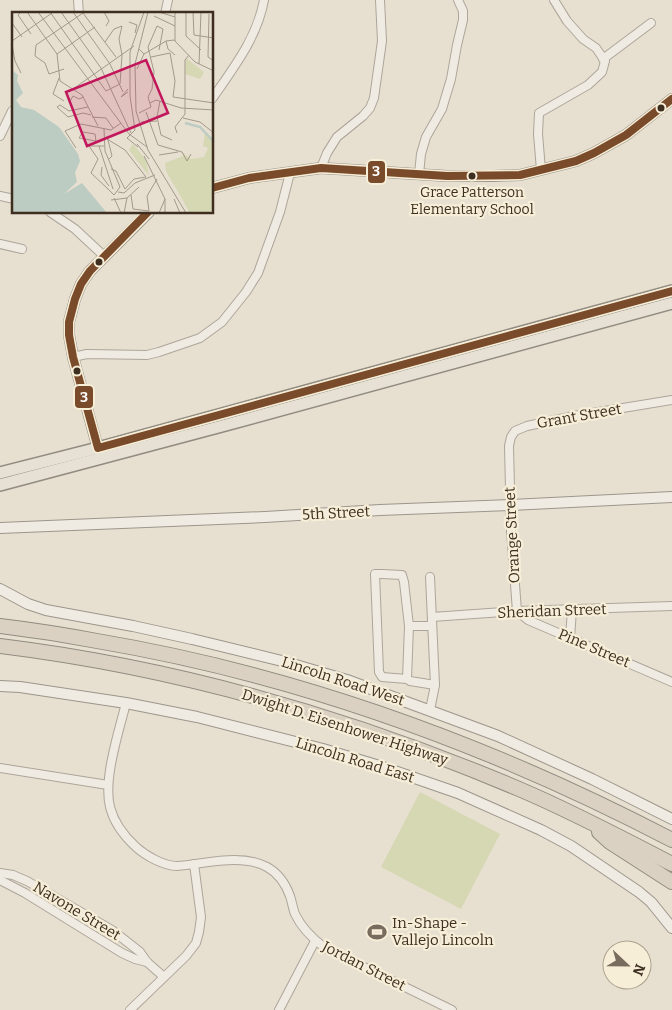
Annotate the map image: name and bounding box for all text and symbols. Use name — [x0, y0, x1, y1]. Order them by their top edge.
inset map — [12, 12, 214, 214]
unlabelled marker — [656, 103, 666, 113]
line badge: 3 — [367, 160, 386, 184]
text: 3 — [372, 163, 380, 180]
marker: Grace Patterson Elementary School — [467, 171, 477, 181]
place label: Grace Patterson Elementary School — [410, 184, 534, 218]
unlabelled marker — [94, 257, 104, 267]
unlabelled marker — [72, 366, 82, 376]
line badge: 3 — [74, 385, 94, 409]
text: 3 — [80, 389, 88, 406]
street label: Grant Street — [535, 400, 623, 432]
street label: Orange Street — [500, 486, 524, 584]
street label: 5th Street — [302, 502, 371, 524]
street label: Sheridan Street — [497, 600, 607, 622]
street label: Pine Street — [555, 625, 633, 671]
street label: Lincoln Road West — [279, 653, 407, 710]
street label: Dwight D. Eisenhower Highway — [240, 685, 450, 769]
street label: Lincoln Road East — [294, 733, 417, 787]
street label: Navone Street — [30, 878, 124, 944]
place label: In-Shape - Vallejo Lincoln — [392, 914, 494, 949]
sports icon: In-Shape - Vallejo Lincoln — [366, 921, 388, 943]
street label: Jordan Street — [318, 937, 409, 995]
north arrow — [602, 940, 652, 990]
text: N — [629, 961, 648, 978]

